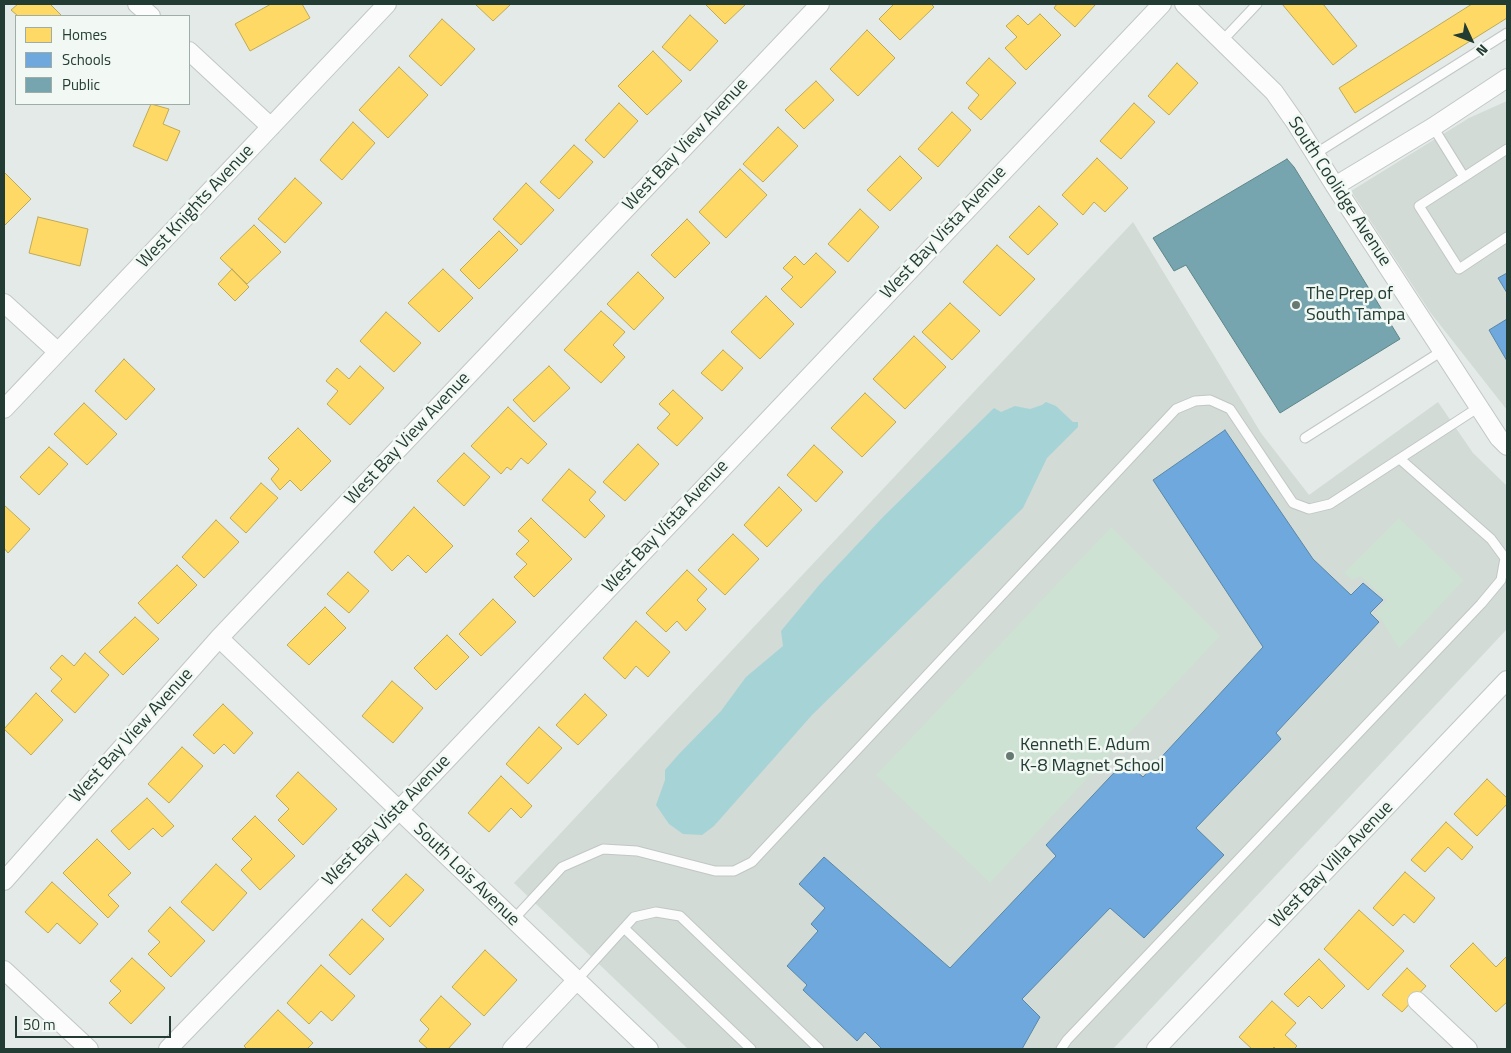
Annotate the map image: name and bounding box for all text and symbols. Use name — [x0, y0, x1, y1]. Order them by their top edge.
legend — [15, 15, 190, 105]
north arrow — [1446, 15, 1496, 65]
text: Homes — [62, 23, 107, 46]
text: N — [1471, 40, 1493, 61]
text: Schools — [62, 48, 111, 71]
text: Public — [62, 73, 100, 96]
street label: West Bay View Avenue — [619, 74, 753, 216]
street label: South Coolidge Avenue — [1283, 113, 1395, 271]
street label: West Knights Avenue — [133, 141, 259, 273]
street label: West Bay Vista Avenue — [877, 162, 1011, 304]
place label: The Prep of South Tampa — [1306, 284, 1405, 326]
marker: The Prep of South Tampa — [1290, 299, 1302, 311]
street label: West Bay View Avenue — [341, 368, 475, 510]
street label: West Bay Vista Avenue — [599, 456, 733, 598]
street label: West Bay View Avenue — [66, 664, 198, 808]
place label: Kenneth E. Adum K-8 Magnet School — [1020, 735, 1164, 778]
marker: Kenneth E. Adum K-8 Magnet School — [1004, 750, 1016, 762]
street label: West Bay Vista Avenue — [319, 751, 455, 891]
street label: West Bay Villa Avenue — [1266, 797, 1398, 933]
street label: South Lois Avenue — [408, 819, 524, 931]
scale bar — [18, 1006, 174, 1038]
text: 50 m — [23, 1013, 56, 1036]

